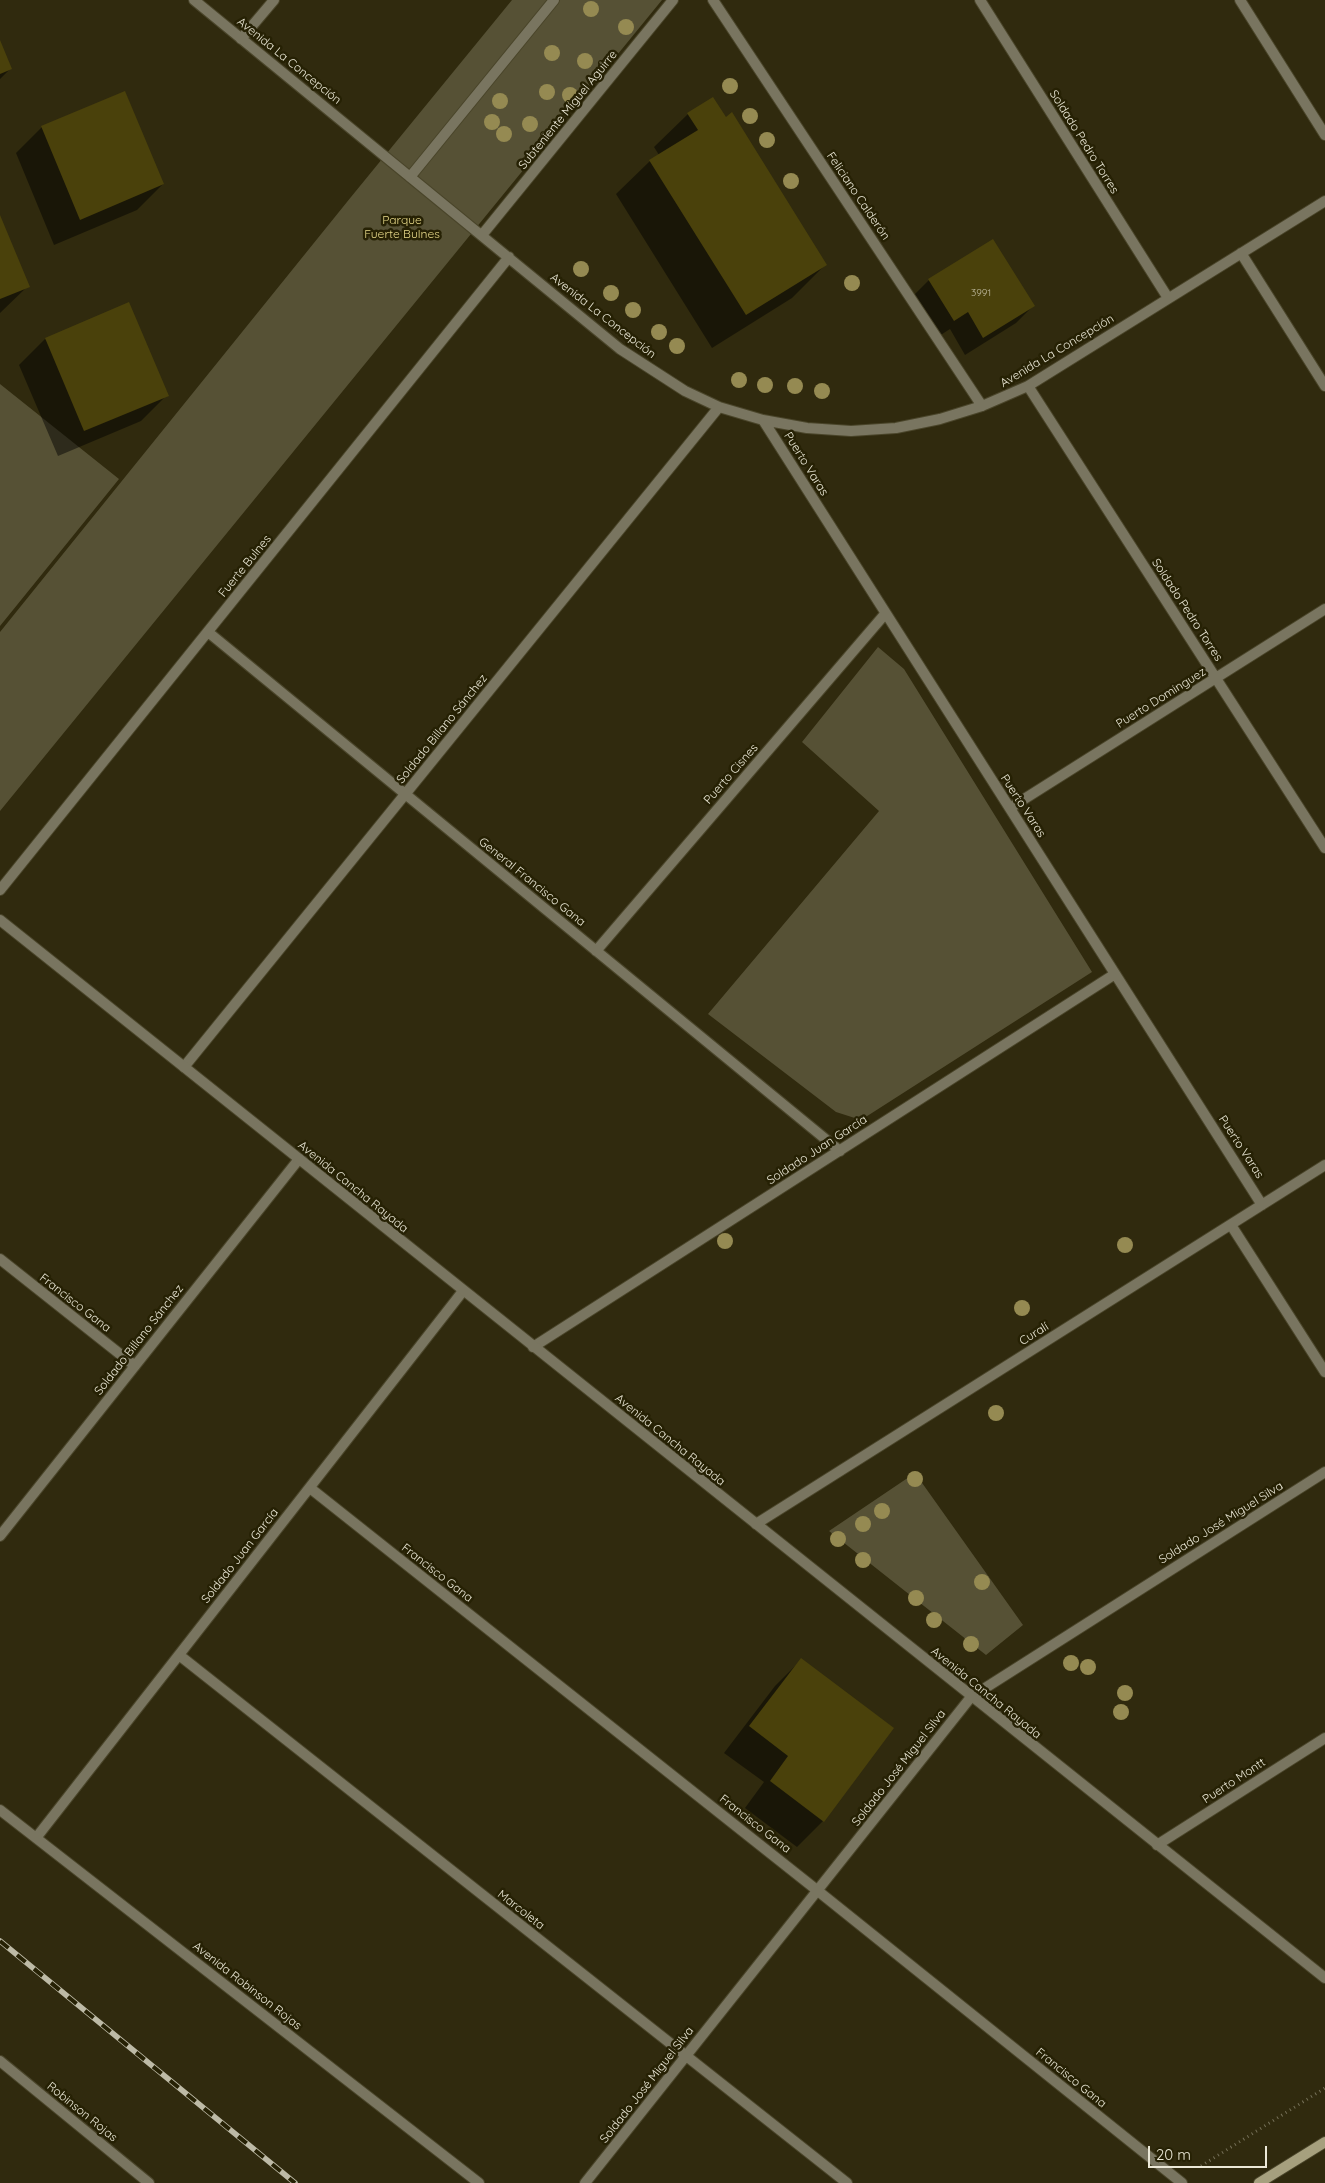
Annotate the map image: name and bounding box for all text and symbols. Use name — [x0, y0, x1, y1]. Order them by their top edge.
street label: Avenida La Concepción — [234, 14, 344, 108]
street label: Subteniente Miguel Aguirre — [516, 48, 620, 172]
street label: Soldado Pedro Torres — [1046, 88, 1122, 196]
street label: Feliciano Calderón — [823, 149, 893, 243]
park label: Parque Fuerte Bulnes — [364, 213, 440, 241]
street label: Avenida La Concepción — [547, 270, 659, 362]
house number: 3991 — [971, 287, 991, 299]
street label: Avenida La Concepción — [998, 311, 1116, 391]
street label: Puerto Varas — [781, 430, 831, 498]
street label: Fuerte Bulnes — [216, 532, 274, 600]
street label: Soldado Pedro Torres — [1148, 556, 1226, 664]
street label: Puerto Dominguez — [1114, 665, 1208, 731]
street label: Soldado Billano Sánchez — [394, 672, 490, 786]
street label: Puerto Cisnes — [701, 741, 761, 807]
street label: Puerto Varas — [997, 772, 1049, 840]
street label: General Francisco Gana — [476, 835, 588, 929]
street label: Soldado Juan García — [764, 1112, 870, 1188]
street label: Puerto Varas — [1215, 1113, 1267, 1181]
street label: Avenida Cancha Rayada — [295, 1138, 411, 1236]
street label: Francisco Gana — [36, 1271, 114, 1335]
street label: Soldado Billano Sánchez — [91, 1282, 187, 1398]
street label: Curalí — [1017, 1319, 1051, 1349]
street label: Avenida Cancha Rayada — [612, 1391, 728, 1489]
street label: Soldado José Miguel Silva — [1156, 1479, 1286, 1567]
street label: Soldado Juan García — [199, 1506, 281, 1606]
street label: Francisco Gana — [398, 1541, 476, 1605]
street label: Avenida Cancha Rayada — [928, 1644, 1044, 1742]
street label: Soldado José Miguel Silva — [849, 1707, 949, 1829]
street label: Puerto Montt — [1200, 1755, 1268, 1807]
street label: Francisco Gana — [716, 1792, 794, 1856]
street label: Marcoleta — [495, 1887, 547, 1933]
street label: Avenida Robinson Rojas — [190, 1939, 304, 2033]
street label: Soldado José Miguel Silva — [597, 2024, 697, 2146]
street label: Francisco Gana — [1033, 2045, 1109, 2111]
street label: Robinson Rojas — [44, 2079, 120, 2145]
scale bar — [1150, 2136, 1269, 2168]
text: 20 m — [1156, 2145, 1191, 2164]

